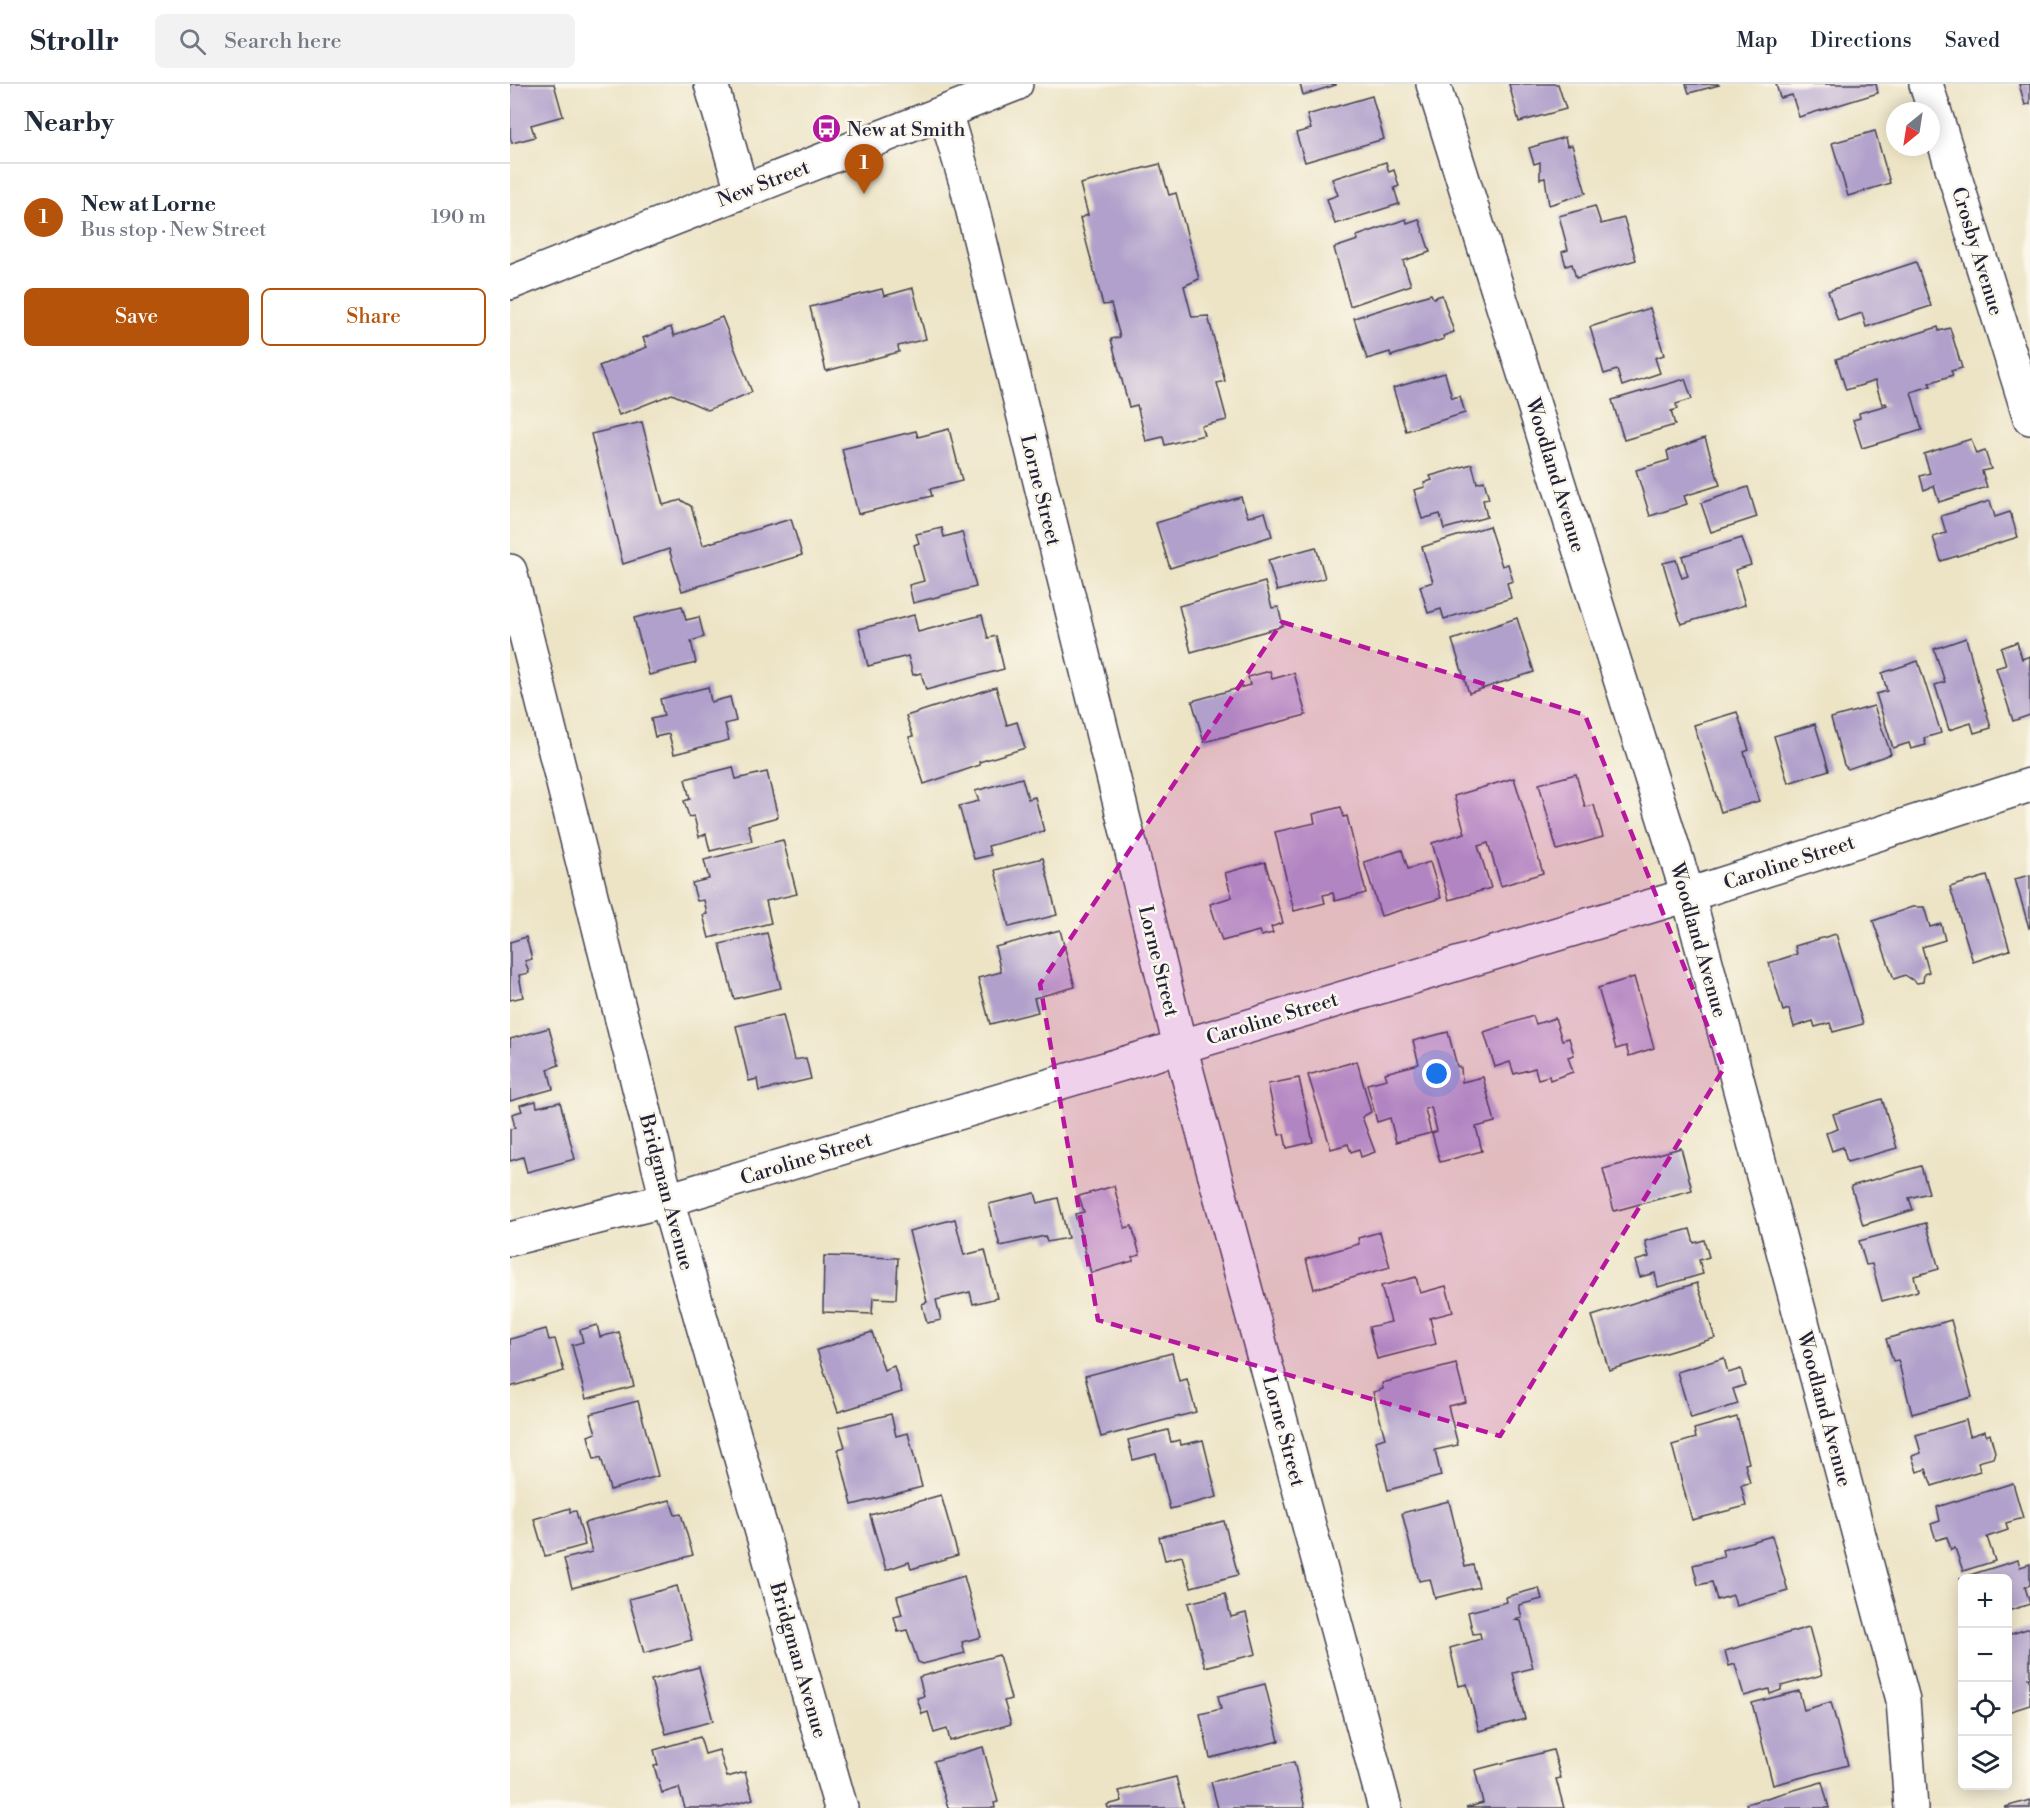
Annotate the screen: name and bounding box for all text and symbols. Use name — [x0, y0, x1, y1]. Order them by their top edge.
search box — [155, 14, 575, 68]
text: Strollr — [30, 24, 119, 59]
icon: search — [176, 25, 209, 58]
text: Search here — [224, 28, 342, 55]
text: Map — [1736, 28, 1778, 54]
text: Directions — [1811, 28, 1912, 54]
text: Saved — [1945, 28, 2000, 54]
north arrow — [1886, 102, 1940, 156]
text: Nearby — [24, 107, 114, 139]
bus stop icon: New at Smith — [810, 113, 842, 145]
place label: New at Smith — [847, 118, 966, 143]
pin: 1 — [844, 144, 884, 194]
street label: New Street — [714, 155, 813, 213]
street label: Crosby Avenue — [1945, 184, 2008, 319]
text: New at Lorne — [81, 191, 216, 218]
text: 1 — [39, 205, 48, 230]
text: 190 m — [431, 205, 486, 230]
text: Bus stop · New Street — [81, 218, 266, 243]
button: Save — [24, 288, 249, 346]
button: Share — [261, 288, 486, 346]
street label: Woodland Avenue — [1519, 394, 1590, 556]
street label: Lorne Street — [1014, 432, 1065, 549]
street label: Caroline Street — [1721, 830, 1858, 896]
street label: Woodland Avenue — [1663, 859, 1732, 1021]
street label: Lorne Street — [1132, 903, 1183, 1020]
street label: Caroline Street — [1204, 988, 1341, 1051]
your location — [1422, 1059, 1451, 1088]
street label: Bridgman Avenue — [632, 1110, 698, 1273]
street label: Caroline Street — [738, 1128, 875, 1191]
street label: Woodland Avenue — [1791, 1328, 1856, 1490]
street label: Lorne Street — [1256, 1373, 1309, 1490]
map controls — [1958, 1574, 2012, 1790]
button: + — [1958, 1574, 2012, 1628]
street label: Bridgman Avenue — [763, 1579, 832, 1741]
button: − — [1958, 1628, 2012, 1682]
button: locate — [1958, 1682, 2012, 1736]
button: layers — [1958, 1736, 2012, 1790]

